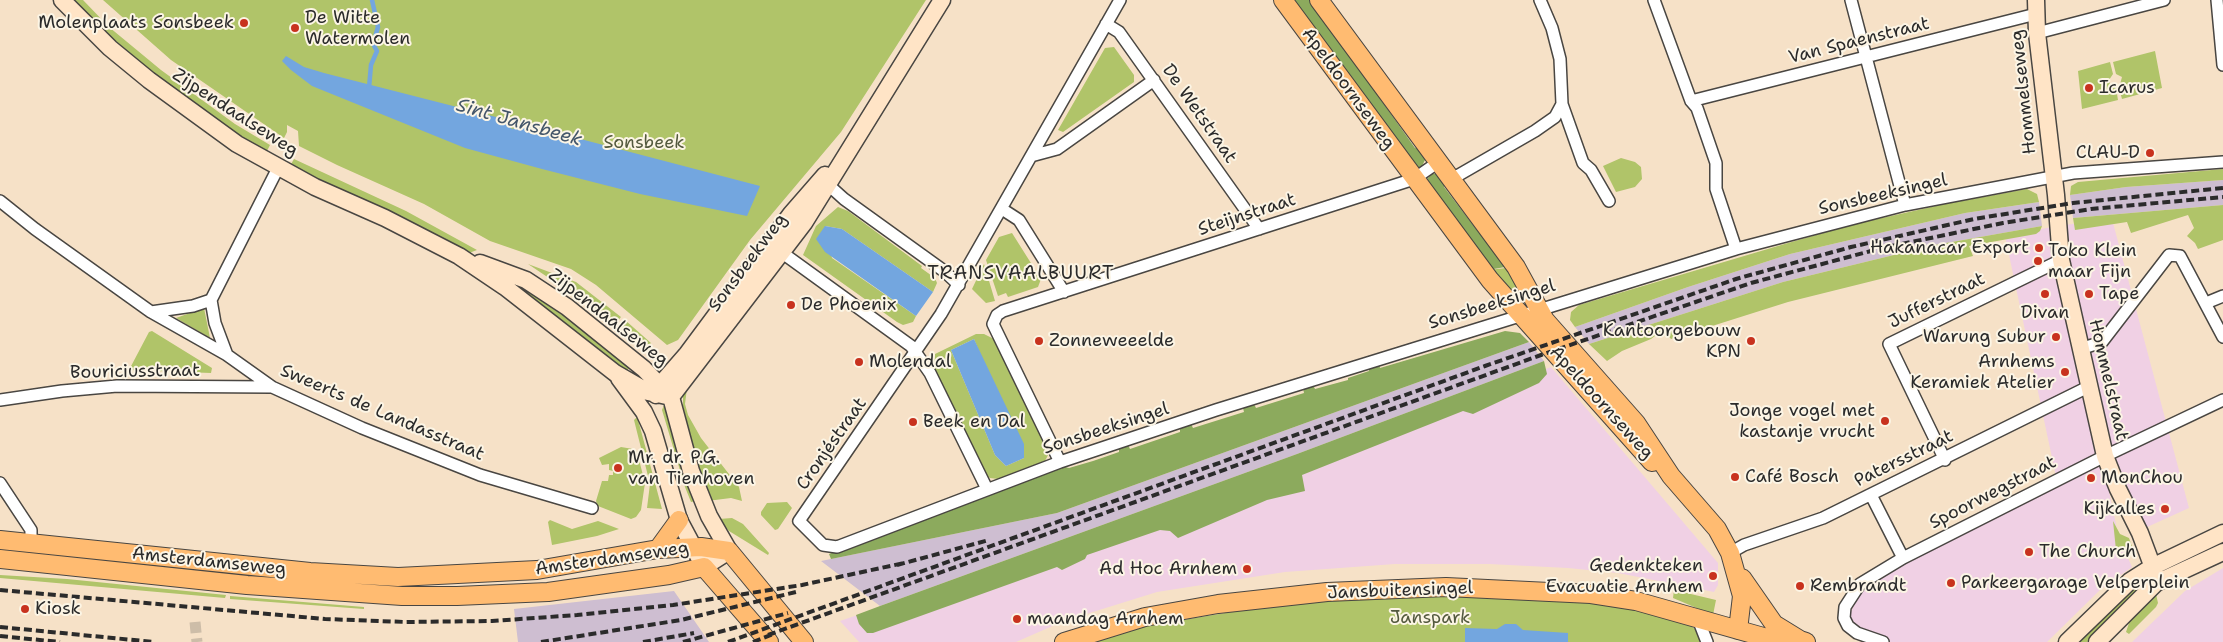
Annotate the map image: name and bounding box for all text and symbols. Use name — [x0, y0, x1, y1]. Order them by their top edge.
place label: De Witte Watermolen — [305, 7, 410, 50]
place label: Molenplaats Sonsbeek — [38, 12, 234, 34]
street label: Van Spaenstraat — [1786, 13, 1932, 69]
marker: Molenplaats Sonsbeek — [238, 17, 250, 29]
marker: De Witte Watermolen — [289, 22, 301, 34]
street label: Apeldoornseweg — [1297, 24, 1399, 154]
street label: Hommelseweg — [2007, 29, 2041, 155]
street label: De Wetstraat — [1157, 60, 1241, 168]
street label: Zijpendaalseweg — [168, 64, 302, 162]
place label: Icarus — [2099, 77, 2155, 99]
marker: Icarus — [2083, 82, 2095, 94]
water label: Sint Jansbeek — [454, 94, 584, 152]
park label: Sonsbeek — [603, 132, 685, 154]
place label: CLAU-D — [2076, 142, 2140, 164]
marker: CLAU-D — [2144, 147, 2156, 159]
street label: Sonsbeeksingel — [1817, 170, 1949, 220]
street label: Steijnstraat — [1195, 189, 1299, 241]
street label: Sonsbeekweg — [704, 210, 792, 316]
place label: Hakanacar Export — [1870, 237, 2029, 259]
place label: Toko Klein maar Fijn — [2048, 240, 2137, 282]
marker: Hakanacar Export — [2033, 242, 2045, 254]
marker: Toko Klein maar Fijn — [2032, 255, 2044, 267]
district label: TRANSVAALBUURT — [926, 263, 1116, 285]
street label: Zijpendaalseweg — [544, 265, 672, 371]
street label: Jufferstraat — [1885, 268, 1989, 334]
street label: Sonsbeeksingel — [1426, 275, 1558, 335]
place label: Tape — [2099, 283, 2139, 305]
marker: Divan — [2039, 288, 2051, 300]
marker: Tape — [2083, 288, 2095, 300]
place label: De Phoenix — [801, 294, 896, 316]
marker: De Phoenix — [785, 299, 797, 311]
place label: Divan — [2021, 302, 2069, 324]
street label: Hommelstraat — [2084, 317, 2132, 443]
place label: Kantoorgebouw KPN — [1603, 320, 1741, 362]
place label: Warung Subur — [1923, 326, 2046, 348]
place label: Zonneweeelde — [1049, 330, 1174, 352]
marker: Warung Subur — [2050, 331, 2062, 343]
marker: Zonneweeelde — [1033, 335, 1045, 347]
marker: Kantoorgebouw KPN — [1745, 335, 1757, 347]
street label: Apeldoornseweg — [1544, 342, 1658, 464]
place label: Molendal — [869, 351, 951, 373]
place label: Arnhems Keramiek Atelier — [1910, 351, 2055, 394]
marker: Molendal — [853, 356, 865, 368]
street label: Bouriciusstraat — [70, 360, 200, 384]
street label: Sweerts de Landasstraat — [277, 360, 487, 466]
marker: Arnhems Keramiek Atelier — [2059, 366, 2071, 378]
street label: Cronjéstraat — [792, 394, 872, 494]
street label: Sonsbeeksingel — [1040, 398, 1172, 460]
place label: Jonge vogel met kastanje vrucht — [1729, 400, 1875, 442]
place label: Beek en Dal — [923, 411, 1025, 433]
marker: Jonge vogel met kastanje vrucht — [1879, 415, 1891, 427]
marker: Beek en Dal — [907, 416, 919, 428]
street label: Patersstraat — [1851, 426, 1957, 492]
place label: Mr. dr. P.G. van Tienhoven — [628, 447, 754, 489]
street label: Spoorwegstraat — [1926, 452, 2060, 534]
marker: Mr. dr. P.G. van Tienhoven — [612, 462, 624, 474]
place label: Café Bosch — [1745, 466, 1839, 488]
place label: MonChou — [2101, 467, 2183, 489]
marker: Café Bosch — [1729, 471, 1741, 483]
marker: MonChou — [2085, 472, 2097, 484]
place label: Kijkalles — [2083, 498, 2155, 520]
marker: Kijkalles — [2159, 503, 2171, 515]
street label: Amsterdamseweg — [534, 538, 690, 580]
place label: The Church — [2039, 541, 2136, 563]
street label: Amsterdamseweg — [131, 543, 287, 581]
marker: The Church — [2023, 546, 2035, 558]
place label: Gedenkteken Evacuatie Arnhem — [1546, 555, 1703, 598]
place label: Ad Hoc Arnhem — [1099, 558, 1237, 580]
marker: Ad Hoc Arnhem — [1241, 563, 1253, 575]
marker: Gedenkteken Evacuatie Arnhem — [1707, 570, 1719, 582]
place label: Parkeergarage Velperplein — [1961, 572, 2189, 594]
place label: Rembrandt — [1810, 575, 1907, 597]
marker: Parkeergarage Velperplein — [1945, 577, 1957, 589]
street label: Jansbuitensingel — [1327, 578, 1473, 604]
marker: Rembrandt — [1794, 580, 1806, 592]
place label: Kiosk — [35, 598, 81, 620]
marker: Kiosk — [19, 603, 31, 615]
park label: Janspark — [1390, 607, 1470, 629]
place label: maandag Arnhem — [1027, 608, 1184, 630]
marker: maandag Arnhem — [1011, 613, 1023, 625]

